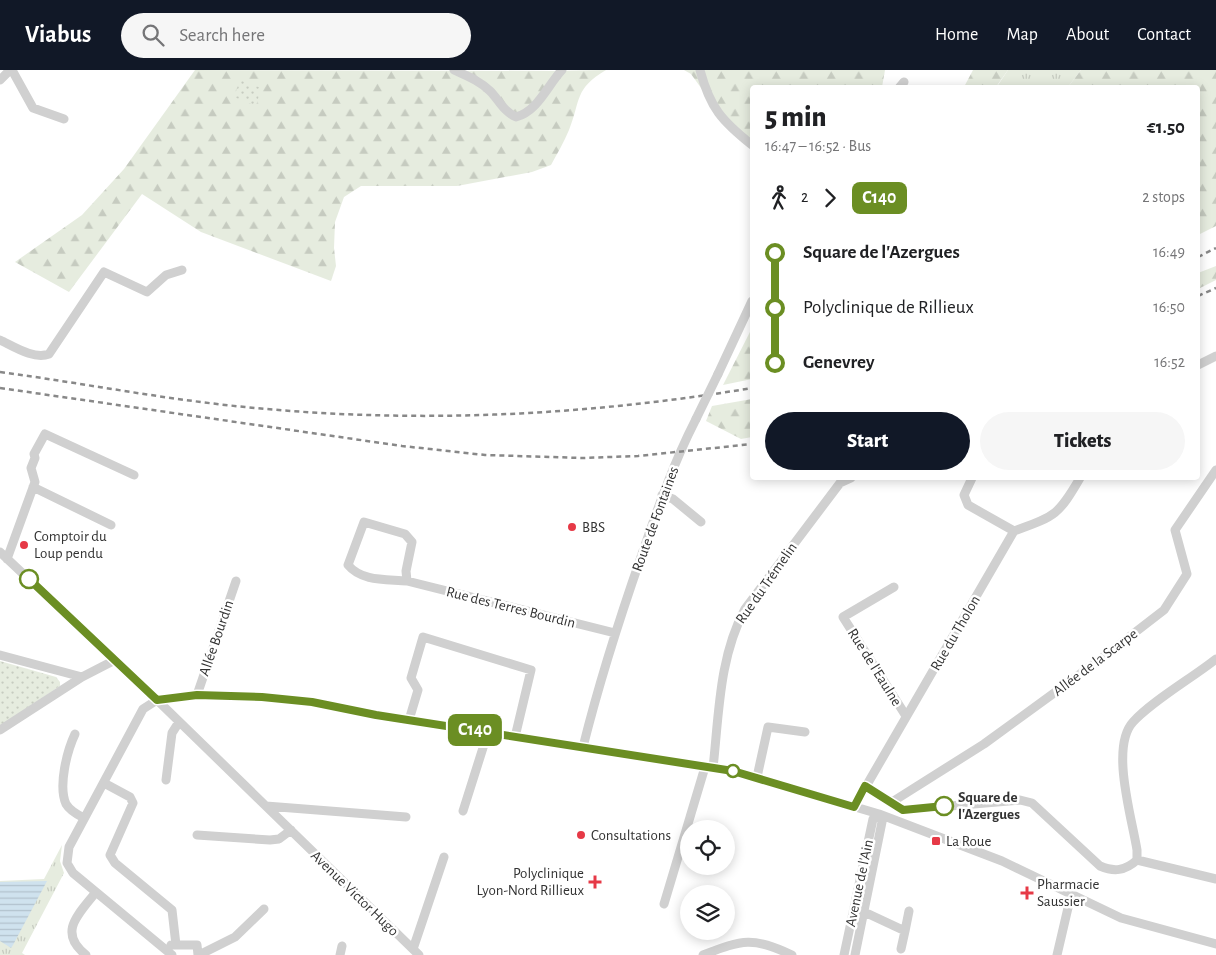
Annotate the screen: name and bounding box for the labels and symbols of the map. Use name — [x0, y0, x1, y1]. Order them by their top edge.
street label: Route de Fontaines — [630, 465, 681, 574]
place label: BBS — [582, 520, 605, 535]
marker: BBS — [566, 521, 578, 533]
place label: Comptoir du Loup pendu — [34, 529, 107, 561]
marker: Comptoir du Loup pendu — [18, 539, 30, 551]
street label: Rue du Trémelin — [733, 540, 800, 627]
unlabelled marker — [19, 569, 39, 589]
street label: Rue des Terres Bourdin — [445, 584, 577, 631]
street label: Rue du Tholon — [928, 593, 983, 673]
street label: Allée Bourdin — [196, 598, 236, 678]
street label: Rue de l'Eaulne — [845, 626, 904, 709]
street label: Allée de la Scarpe — [1050, 626, 1140, 699]
line badge: C140 — [440, 714, 510, 746]
unlabelled marker — [726, 764, 740, 778]
place label: Square de l'Azergues — [958, 790, 1020, 822]
marker: Square de l'Azergues — [934, 796, 954, 816]
place label: Consultations — [591, 828, 671, 843]
marker: Consultations — [575, 829, 587, 841]
place label: La Roue — [946, 834, 991, 849]
marker: La Roue — [930, 835, 942, 847]
street label: Avenue de l'Ain — [843, 838, 876, 928]
street label: Avenue Victor Hugo — [308, 848, 401, 939]
place label: Polyclinique Lyon-Nord Rillieux — [476, 866, 584, 898]
marker: Polyclinique Lyon-Nord Rillieux — [588, 875, 602, 889]
place label: Pharmacie Saussier — [1037, 877, 1100, 909]
marker: Pharmacie Saussier — [1021, 887, 1033, 899]

